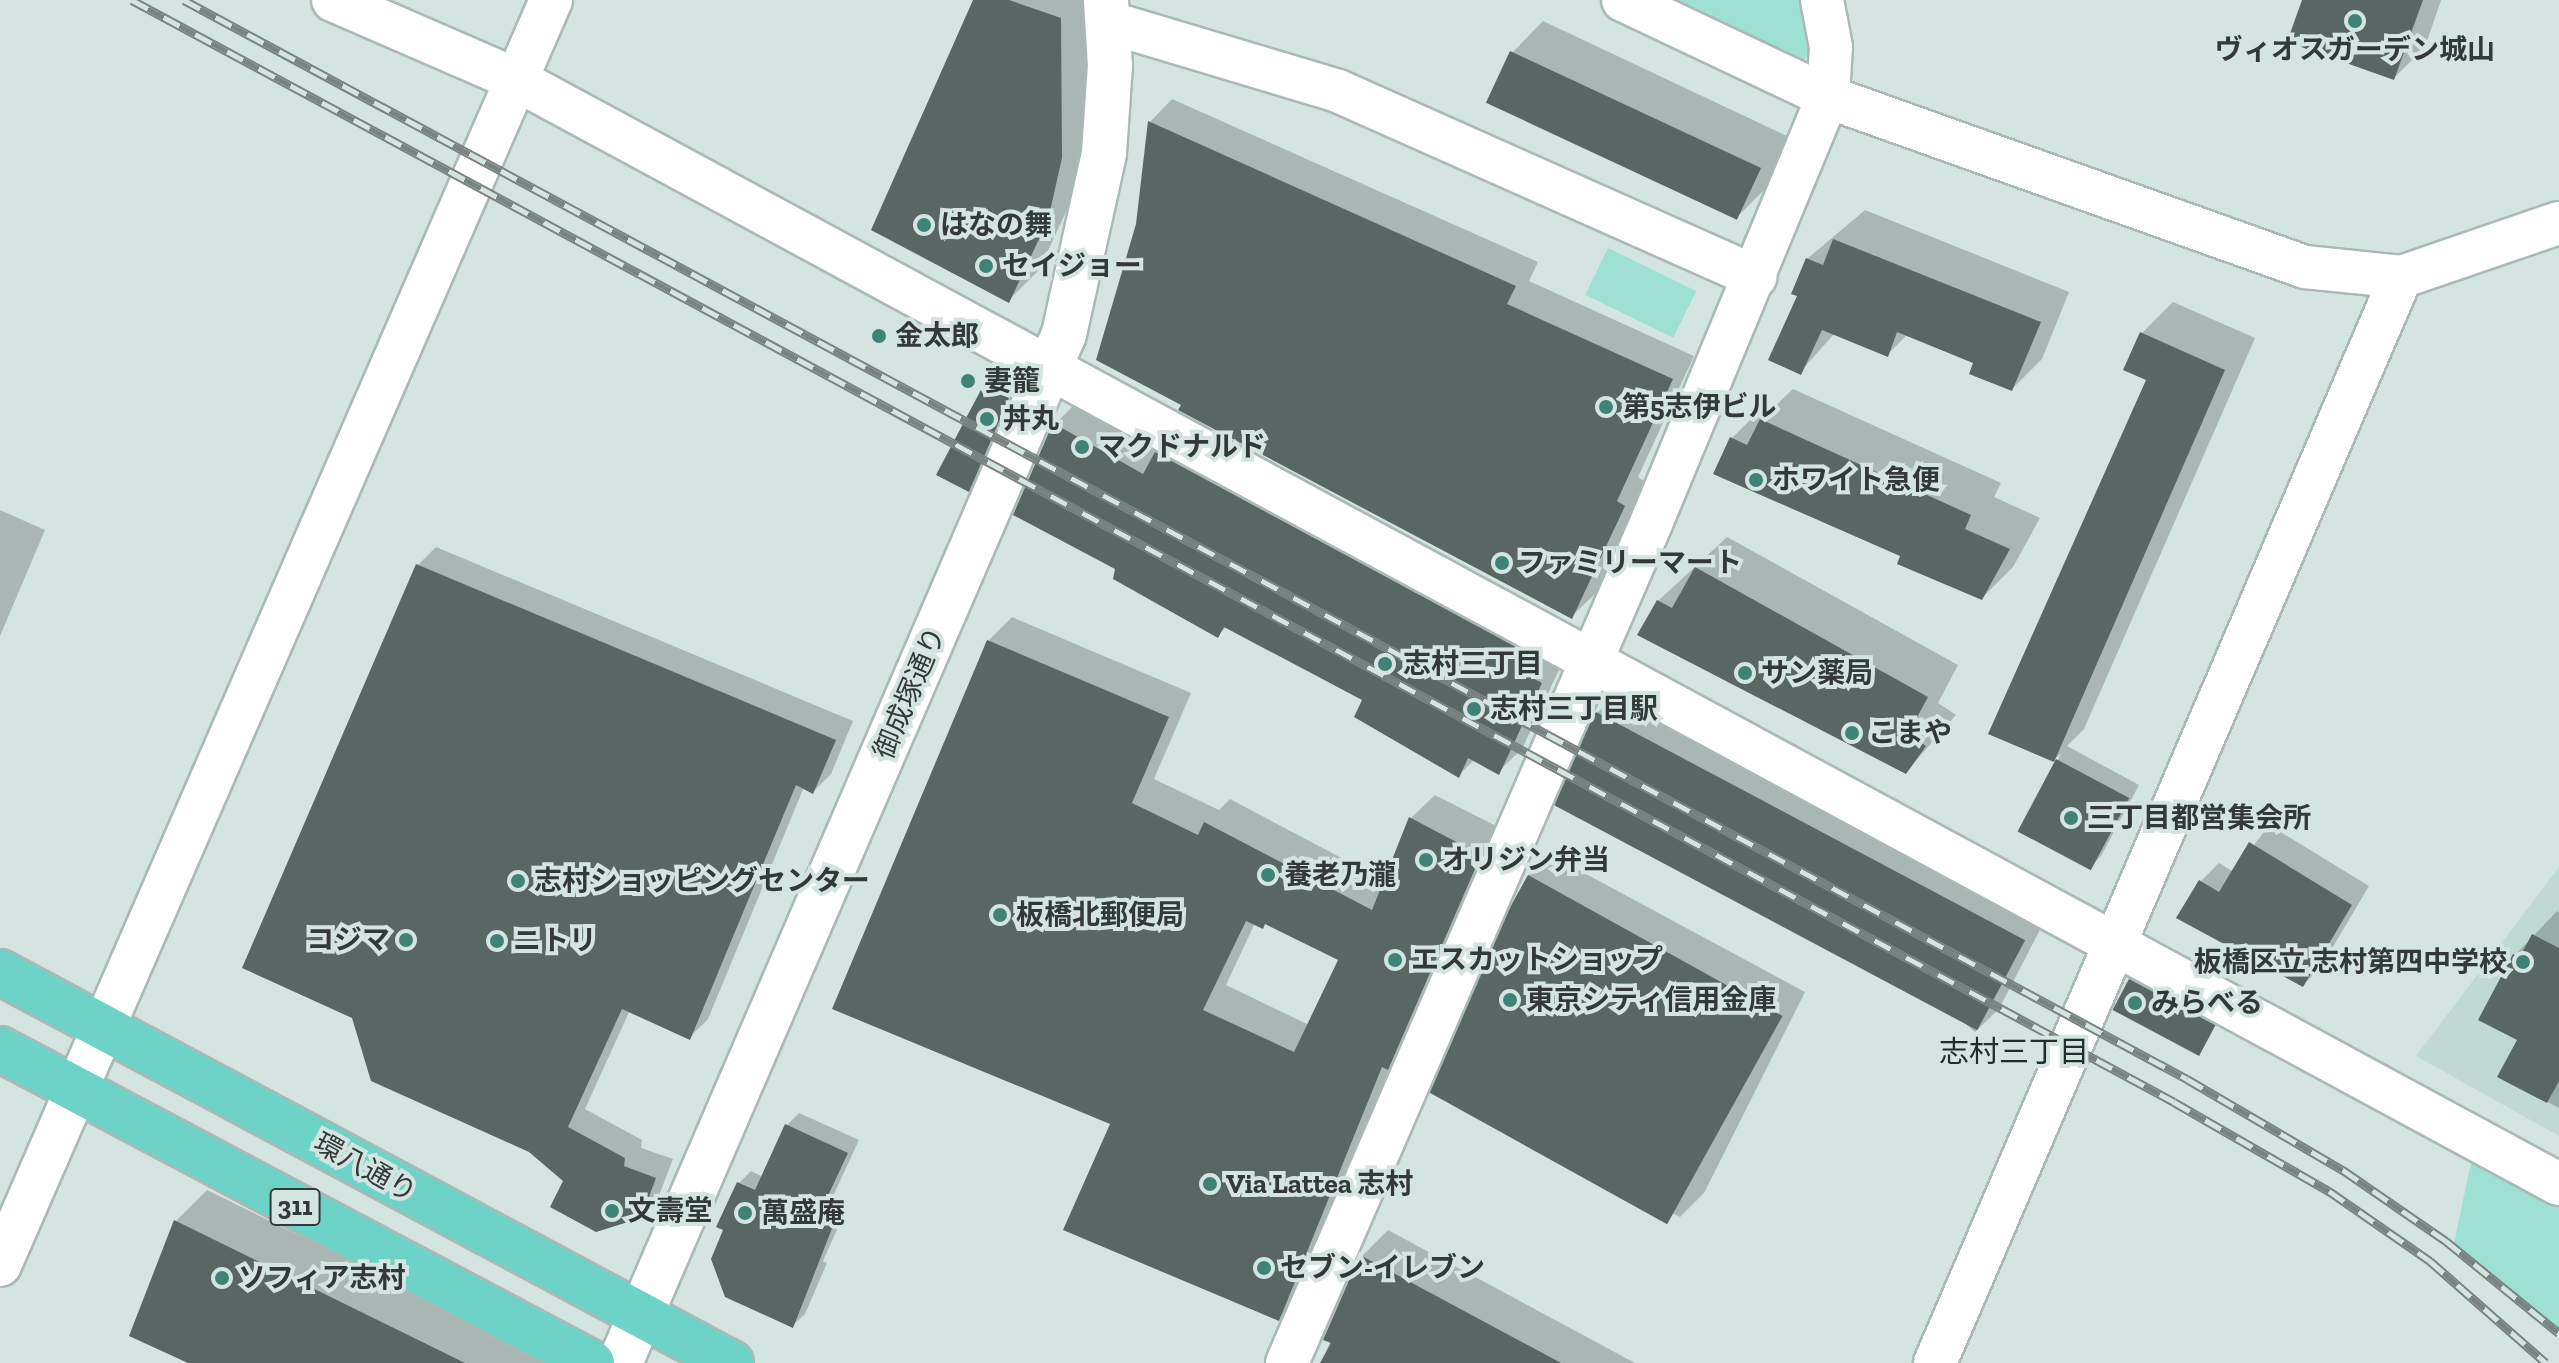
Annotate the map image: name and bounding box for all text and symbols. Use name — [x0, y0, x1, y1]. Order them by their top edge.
marker: ヴィオスガーデン城山 — [2346, 12, 2364, 30]
place label: ヴィオスガーデン城山 — [2215, 33, 2495, 67]
place label: はなの舞 — [940, 208, 1052, 242]
marker: はなの舞 — [915, 216, 933, 234]
place label: セイジョー — [1002, 249, 1142, 283]
marker: セイジョー — [977, 257, 995, 275]
place label: 金太郎 — [895, 319, 979, 353]
marker: 金太郎 — [870, 327, 888, 345]
place label: 妻籠 — [984, 364, 1040, 398]
marker: 妻籠 — [959, 372, 977, 390]
place label: 第5志伊ビル — [1622, 390, 1777, 424]
marker: 第5志伊ビル — [1597, 398, 1615, 416]
place label: 丼丸 — [1003, 402, 1059, 436]
marker: 丼丸 — [978, 410, 996, 428]
place label: マクドナルド — [1098, 430, 1266, 464]
marker: マクドナルド — [1073, 438, 1091, 456]
place label: ホワイト急便 — [1772, 463, 1940, 497]
marker: ホワイト急便 — [1747, 471, 1765, 489]
place label: ファミリーマート — [1518, 546, 1742, 580]
marker: ファミリーマート — [1493, 554, 1511, 572]
street label: 御成塚通り — [867, 622, 953, 764]
place label: 志村三丁目 — [1403, 647, 1543, 681]
marker: 志村三丁目 — [1374, 653, 1396, 675]
place label: サン薬局 — [1761, 656, 1873, 690]
marker: サン薬局 — [1736, 664, 1754, 682]
place label: 志村三丁目駅 — [1490, 692, 1658, 726]
marker: 志村三丁目駅 — [1465, 700, 1483, 718]
place label: こまや — [1868, 716, 1952, 750]
marker: こまや — [1843, 724, 1861, 742]
place label: 三丁目都営集会所 — [2087, 801, 2311, 835]
marker: 三丁目都営集会所 — [2062, 809, 2080, 827]
place label: オリジン弁当 — [1442, 843, 1610, 877]
marker: オリジン弁当 — [1417, 851, 1435, 869]
place label: 養老乃瀧 — [1284, 858, 1396, 892]
place label: 志村ショッピングセンター — [534, 864, 870, 898]
marker: 養老乃瀧 — [1259, 866, 1277, 884]
marker: 志村ショッピングセンター — [509, 872, 527, 890]
place label: 板橋北郵便局 — [1016, 898, 1184, 932]
marker: 板橋北郵便局 — [991, 906, 1009, 924]
place label: コジマ — [306, 923, 390, 957]
place label: ニトリ — [513, 924, 597, 958]
marker: コジマ — [397, 931, 415, 949]
marker: ニトリ — [488, 932, 506, 950]
place label: エスカットショップ — [1411, 943, 1663, 977]
place label: 板橋区立 志村第四中学校 — [2194, 945, 2507, 979]
marker: エスカットショップ — [1386, 951, 1404, 969]
marker: 板橋区立 志村第四中学校 — [2514, 953, 2532, 971]
place label: 東京シティ信用金庫 — [1526, 983, 1778, 1017]
place label: みらべる — [2151, 986, 2263, 1020]
marker: 東京シティ信用金庫 — [1501, 991, 1519, 1009]
marker: みらべる — [2126, 994, 2144, 1012]
district label: 志村三丁目 — [1939, 1034, 2089, 1070]
street label: 環八通り — [308, 1126, 422, 1210]
place label: Via Lattea 志村 — [1226, 1167, 1413, 1201]
marker: Via Lattea 志村 — [1201, 1175, 1219, 1193]
road number: 311 — [269, 1185, 321, 1229]
place label: 文壽堂 — [628, 1194, 712, 1228]
place label: 萬盛庵 — [761, 1196, 845, 1230]
marker: 文壽堂 — [603, 1202, 621, 1220]
marker: 萬盛庵 — [736, 1204, 754, 1222]
place label: セブン-イレブン — [1280, 1251, 1485, 1285]
marker: セブン-イレブン — [1255, 1259, 1273, 1277]
place label: ソフィア志村 — [238, 1261, 406, 1295]
marker: ソフィア志村 — [213, 1269, 231, 1287]

